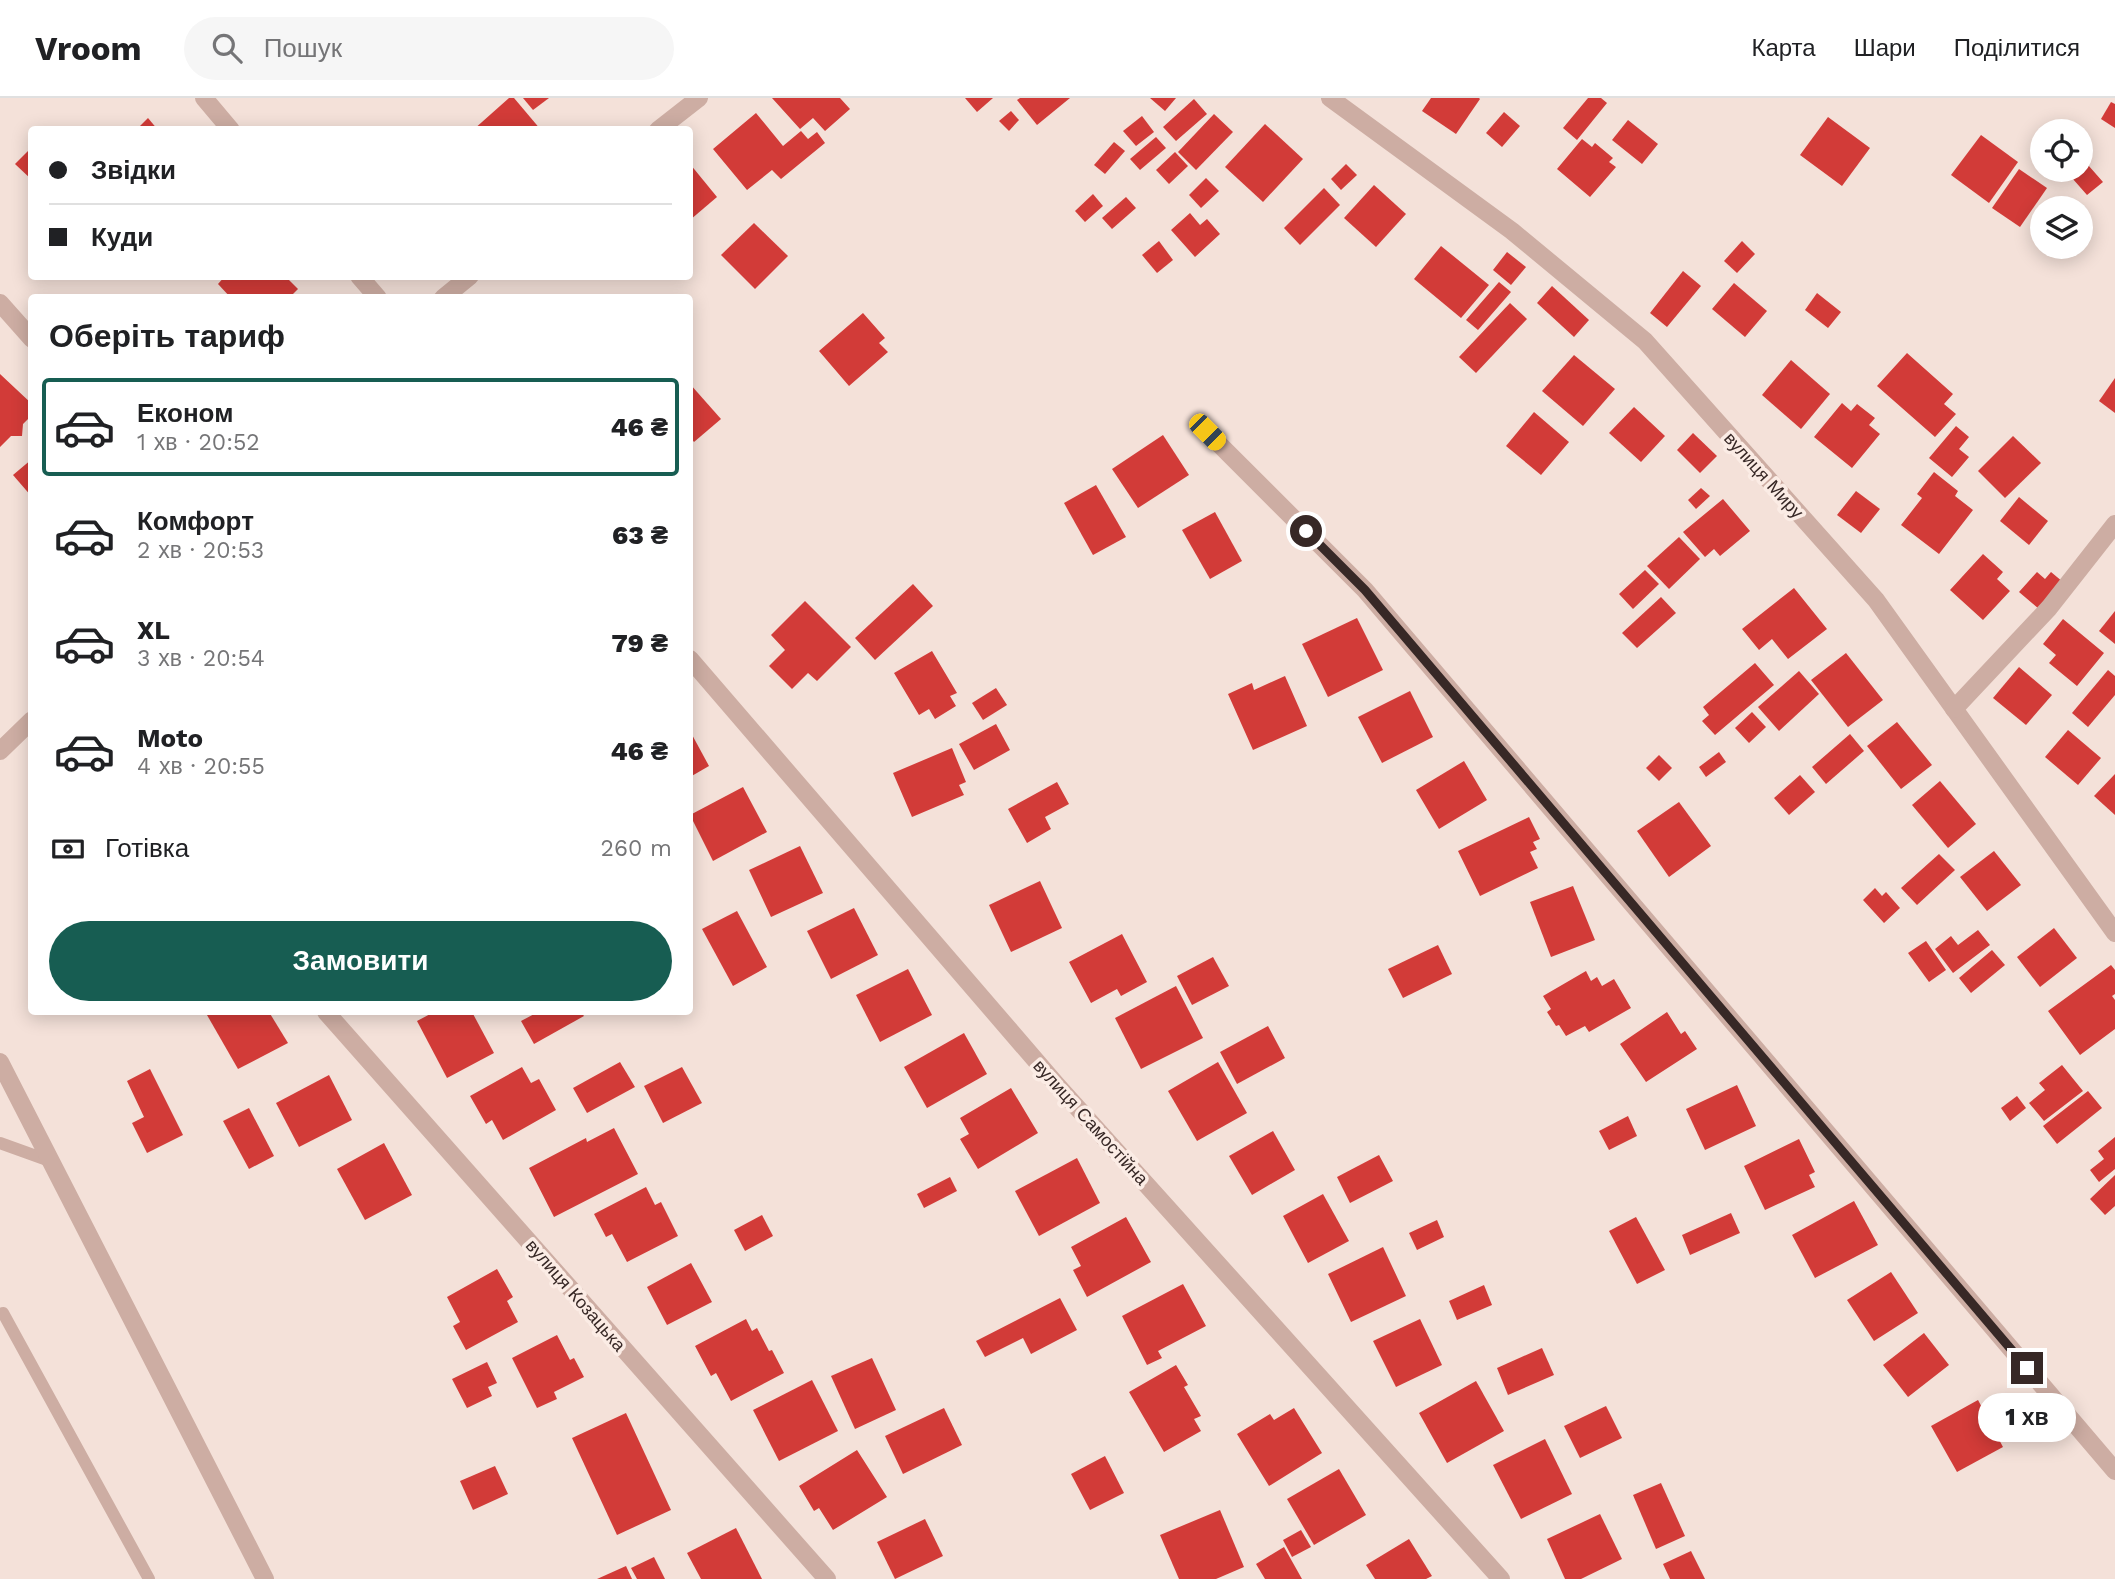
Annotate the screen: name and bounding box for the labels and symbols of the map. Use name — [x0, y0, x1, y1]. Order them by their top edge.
car — [1185, 410, 1230, 454]
street label: вулиця Миру — [1720, 428, 1808, 522]
route start — [1290, 515, 1322, 547]
street label: вулиця Самостійна — [1029, 1055, 1153, 1190]
street label: вулиця Козацька — [522, 1235, 631, 1356]
route end — [2011, 1352, 2043, 1384]
callout: 1 хв — [1978, 1392, 2076, 1442]

